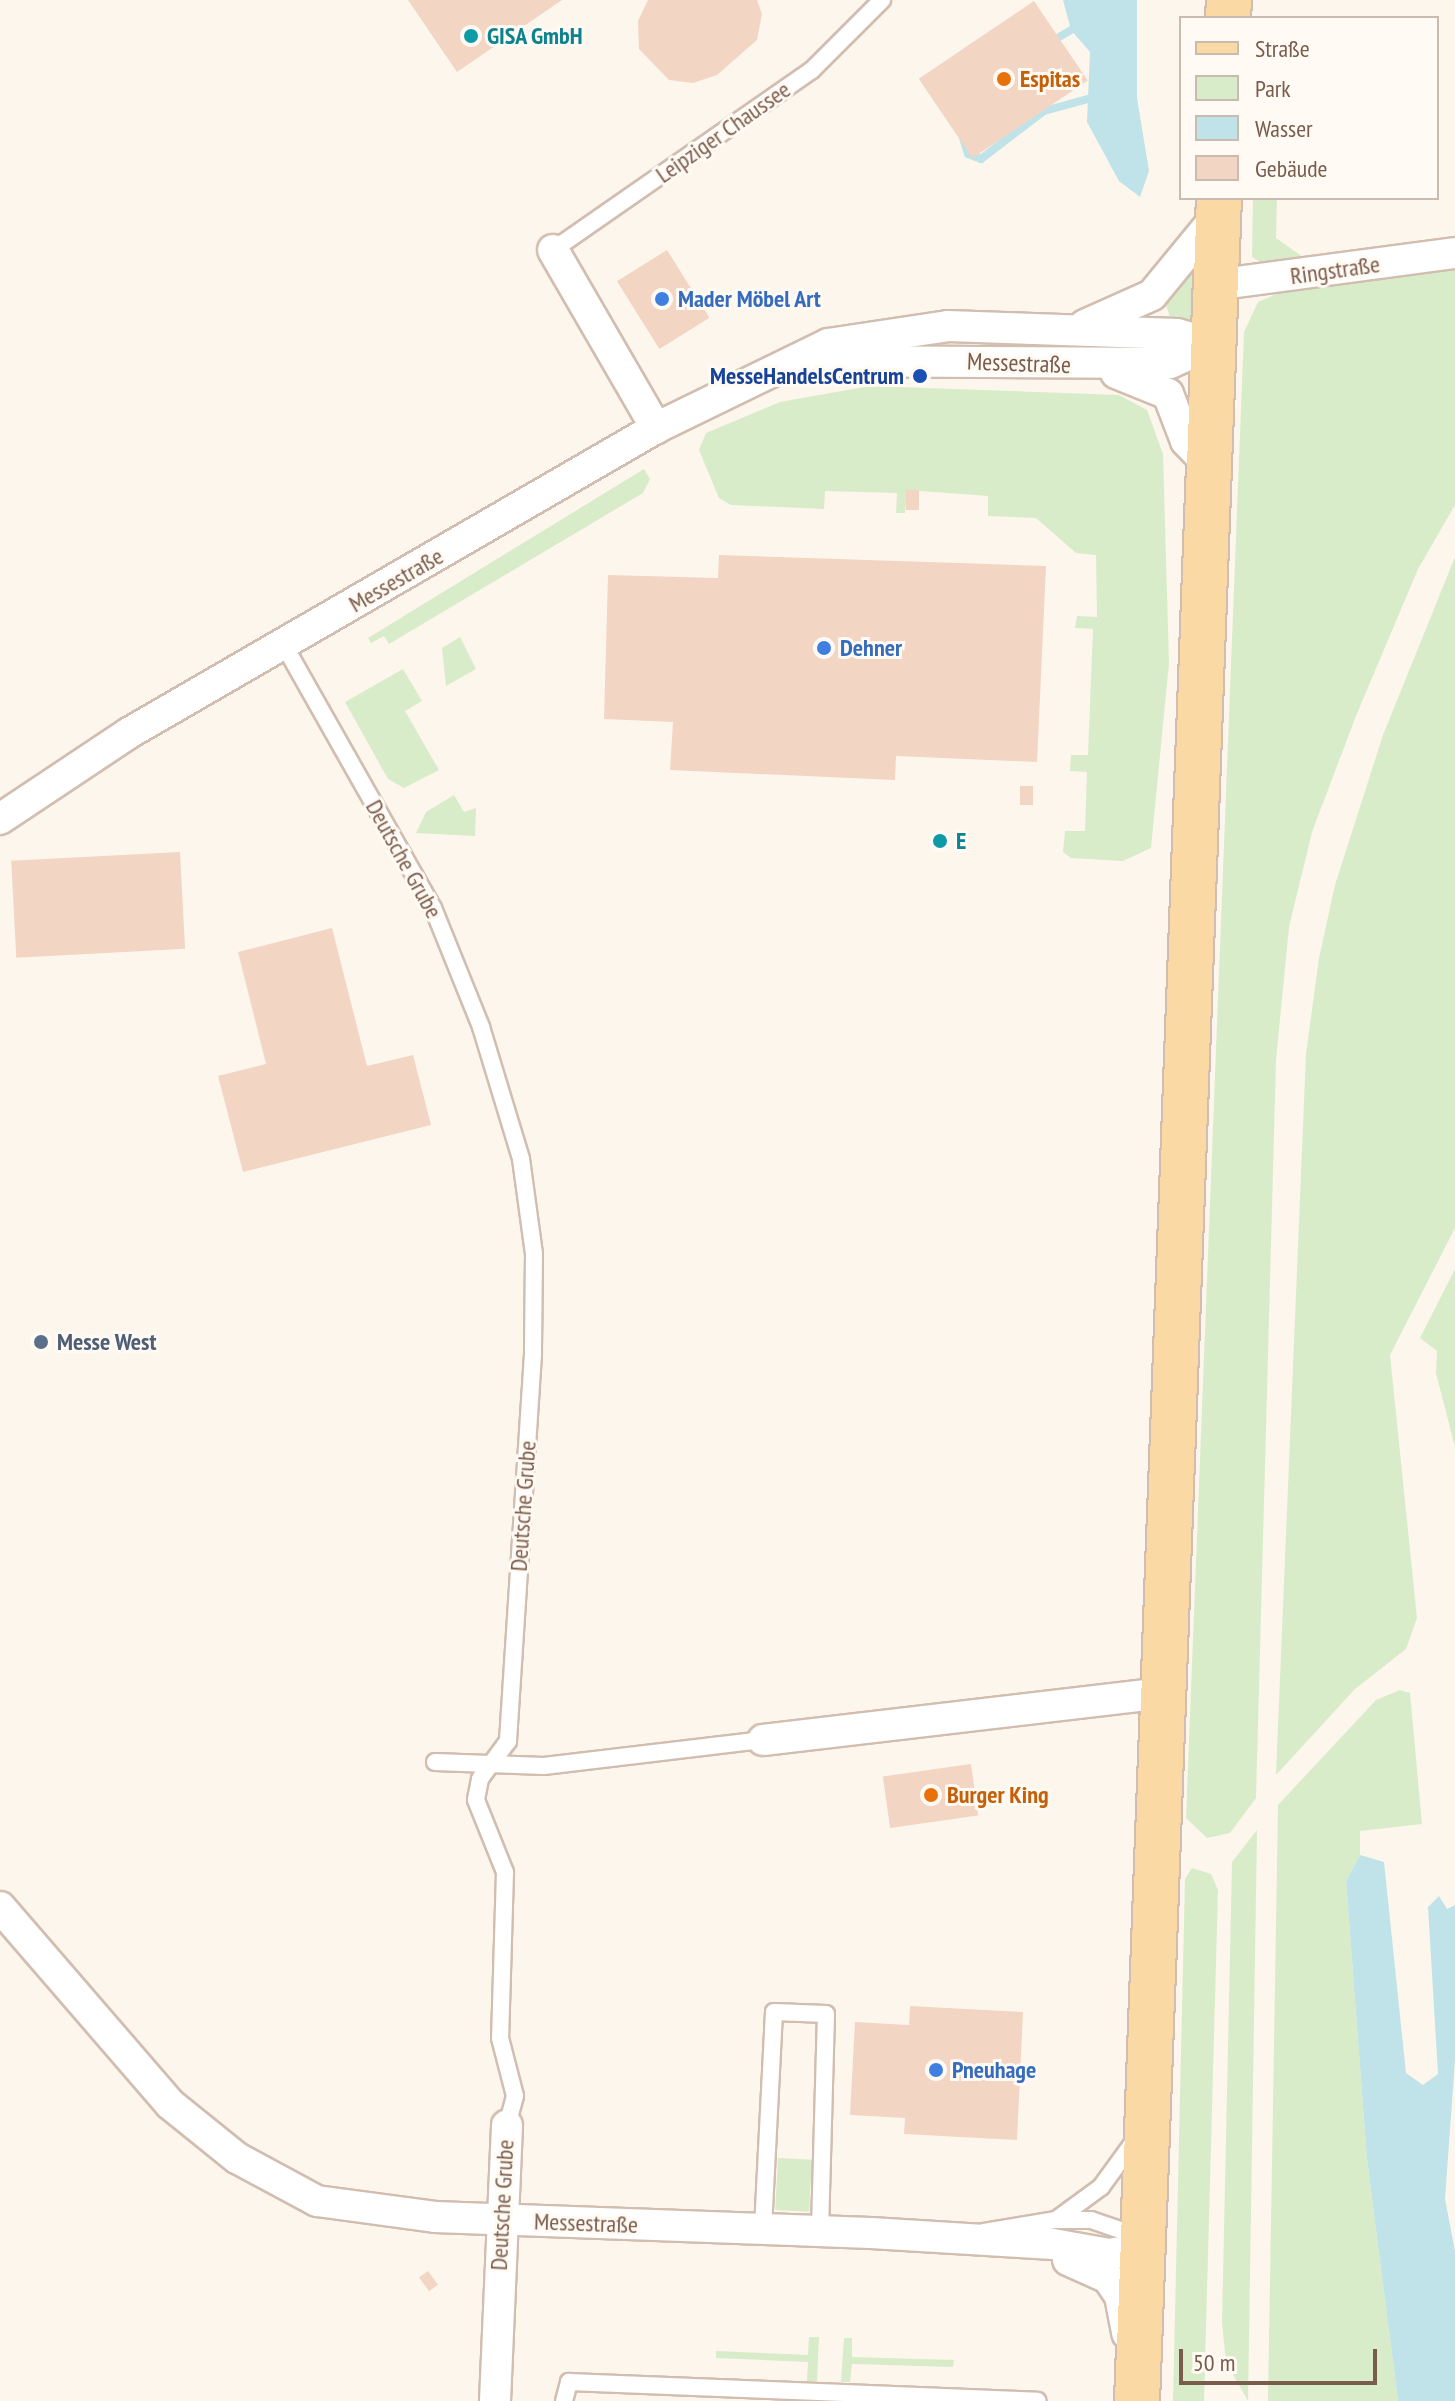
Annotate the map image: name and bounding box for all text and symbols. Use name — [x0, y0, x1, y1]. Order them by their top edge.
legend — [1179, 16, 1439, 200]
place label: GISA GmbH — [487, 22, 584, 50]
marker: GISA GmbH — [462, 27, 480, 45]
text: Straße — [1255, 33, 1310, 64]
place label: Espitas — [1020, 65, 1080, 93]
marker: Espitas — [995, 70, 1013, 88]
text: Park — [1255, 73, 1291, 104]
street label: Leipziger Chaussee — [650, 75, 796, 189]
text: Wasser — [1255, 113, 1313, 144]
text: Gebäude — [1255, 153, 1327, 184]
street label: Ringstraße — [1288, 249, 1382, 291]
place label: Mader Möbel Art — [678, 285, 822, 313]
marker: Mader Möbel Art — [653, 290, 671, 308]
street label: Messestraße — [967, 347, 1071, 379]
place label: MesseHandelsCentrum — [710, 362, 904, 390]
marker: MesseHandelsCentrum — [911, 367, 929, 385]
street label: Messestraße — [344, 542, 448, 618]
place label: Dehner — [840, 634, 902, 662]
marker: Dehner — [815, 639, 833, 657]
street label: Deutsche Grube — [360, 795, 448, 923]
place label: E — [956, 827, 966, 855]
marker: E — [931, 832, 949, 850]
place label: Messe West — [57, 1328, 157, 1356]
marker: Messe West — [32, 1333, 50, 1351]
street label: Deutsche Grube — [504, 1440, 542, 1572]
place label: Burger King — [947, 1781, 1049, 1809]
marker: Burger King — [922, 1786, 940, 1804]
place label: Pneuhage — [952, 2056, 1036, 2084]
marker: Pneuhage — [927, 2061, 945, 2079]
street label: Deutsche Grube — [484, 2139, 520, 2271]
street label: Messestraße — [534, 2207, 638, 2239]
scale bar — [1183, 2333, 1381, 2383]
text: 50 m — [1193, 2347, 1235, 2378]

